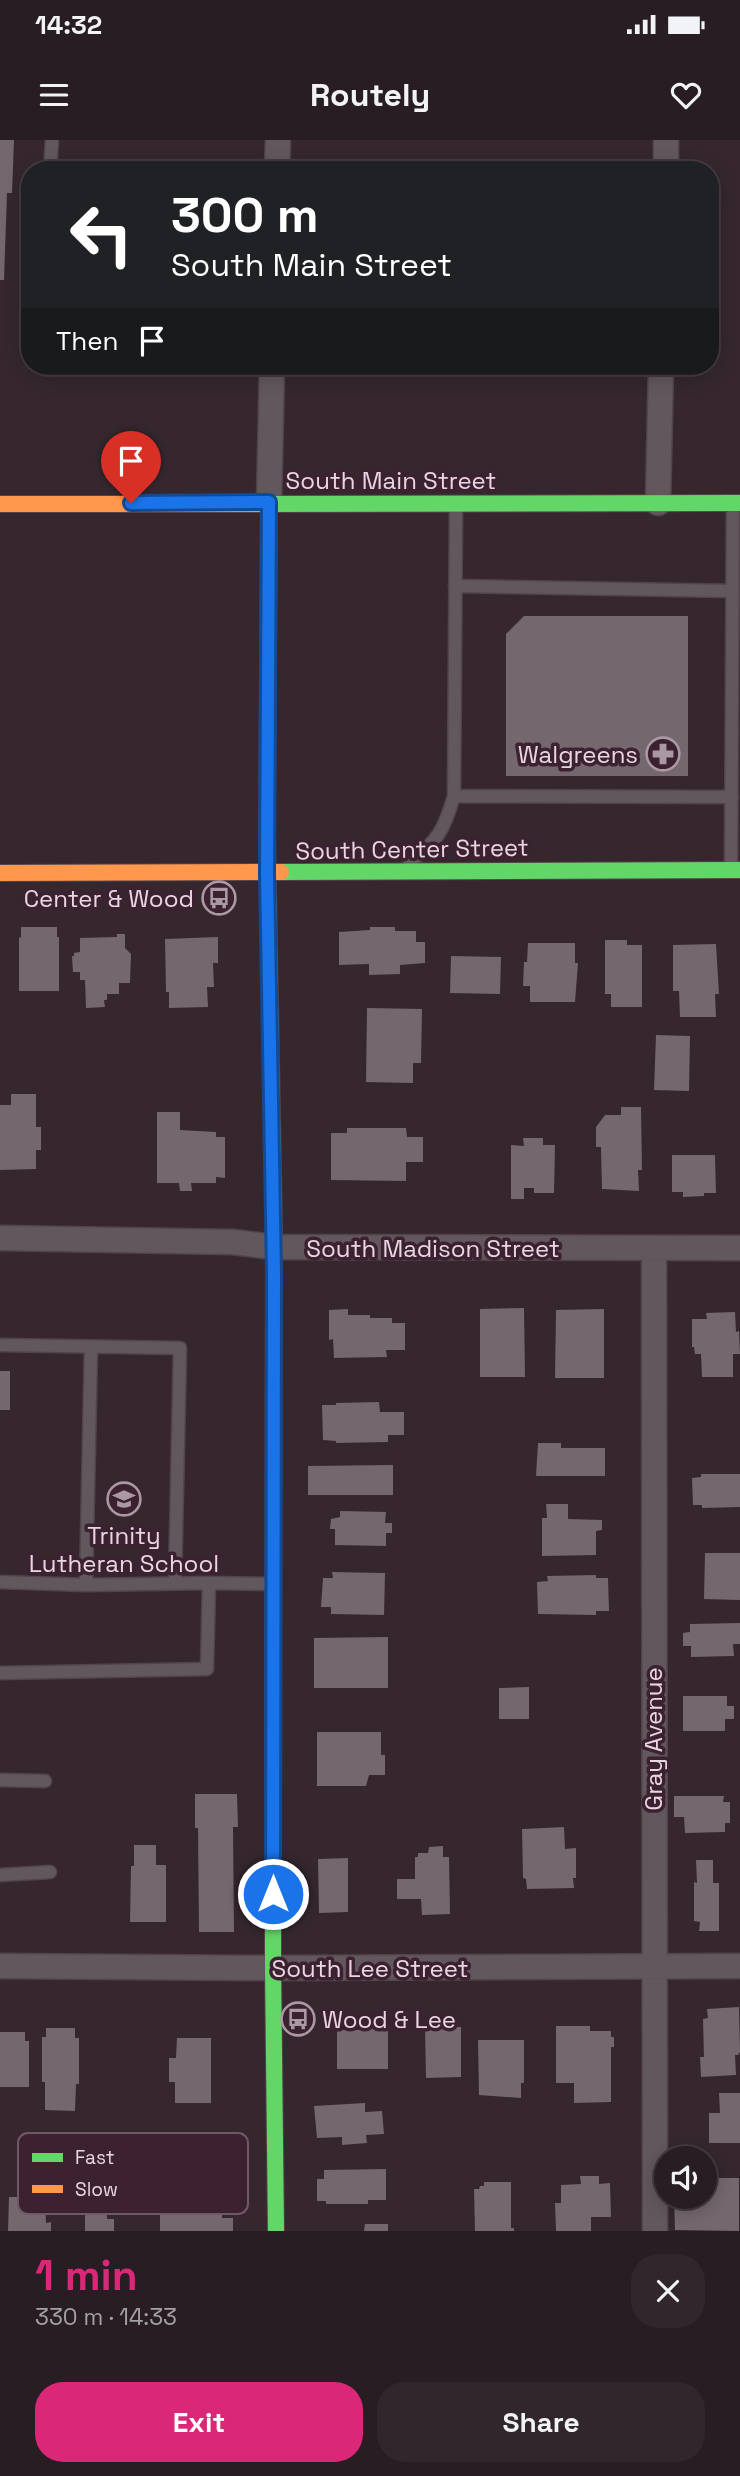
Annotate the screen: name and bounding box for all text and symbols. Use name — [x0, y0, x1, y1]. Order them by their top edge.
text: 14:32 — [35, 8, 102, 42]
text: Routely — [310, 75, 430, 115]
icon: menu — [35, 76, 73, 114]
icon: heart — [667, 76, 705, 114]
text: 300 m — [171, 184, 319, 246]
icon: left — [56, 189, 147, 280]
text: South Main Street — [171, 245, 452, 285]
icon: arrive — [133, 322, 171, 360]
text: Then — [56, 324, 119, 358]
pin — [101, 431, 161, 503]
icon: arrive — [112, 442, 150, 480]
street label: South Main Street — [286, 465, 496, 496]
pharmacy icon: Walgreens — [644, 735, 682, 773]
place label: Walgreens — [518, 739, 638, 770]
street label: South Center Street — [295, 831, 529, 867]
bus stop icon: Center & Wood — [200, 879, 238, 917]
place label: Center & Wood — [24, 883, 194, 914]
street label: South Madison Street — [306, 1233, 560, 1264]
school or university icon: Trinity Lutheran School — [105, 1480, 143, 1518]
place label: Trinity Lutheran School — [29, 1520, 219, 1579]
street label: Gray Avenue — [638, 1667, 669, 1811]
position arrow — [236, 1857, 310, 1931]
street label: South Lee Street — [271, 1953, 469, 1984]
bus stop icon: Wood & Lee — [279, 2000, 317, 2038]
place label: Wood & Lee — [322, 2004, 456, 2035]
legend — [18, 2133, 248, 2214]
text: Fast — [75, 2145, 115, 2170]
map controls — [654, 2146, 717, 2209]
button: sound — [654, 2146, 717, 2209]
text: Slow — [75, 2177, 118, 2202]
text: 1 min — [35, 2249, 138, 2302]
button: close — [631, 2254, 705, 2328]
text: 330 m · 14:33 — [35, 2302, 177, 2332]
button: Exit — [35, 2382, 363, 2462]
button: Share — [377, 2382, 705, 2462]

